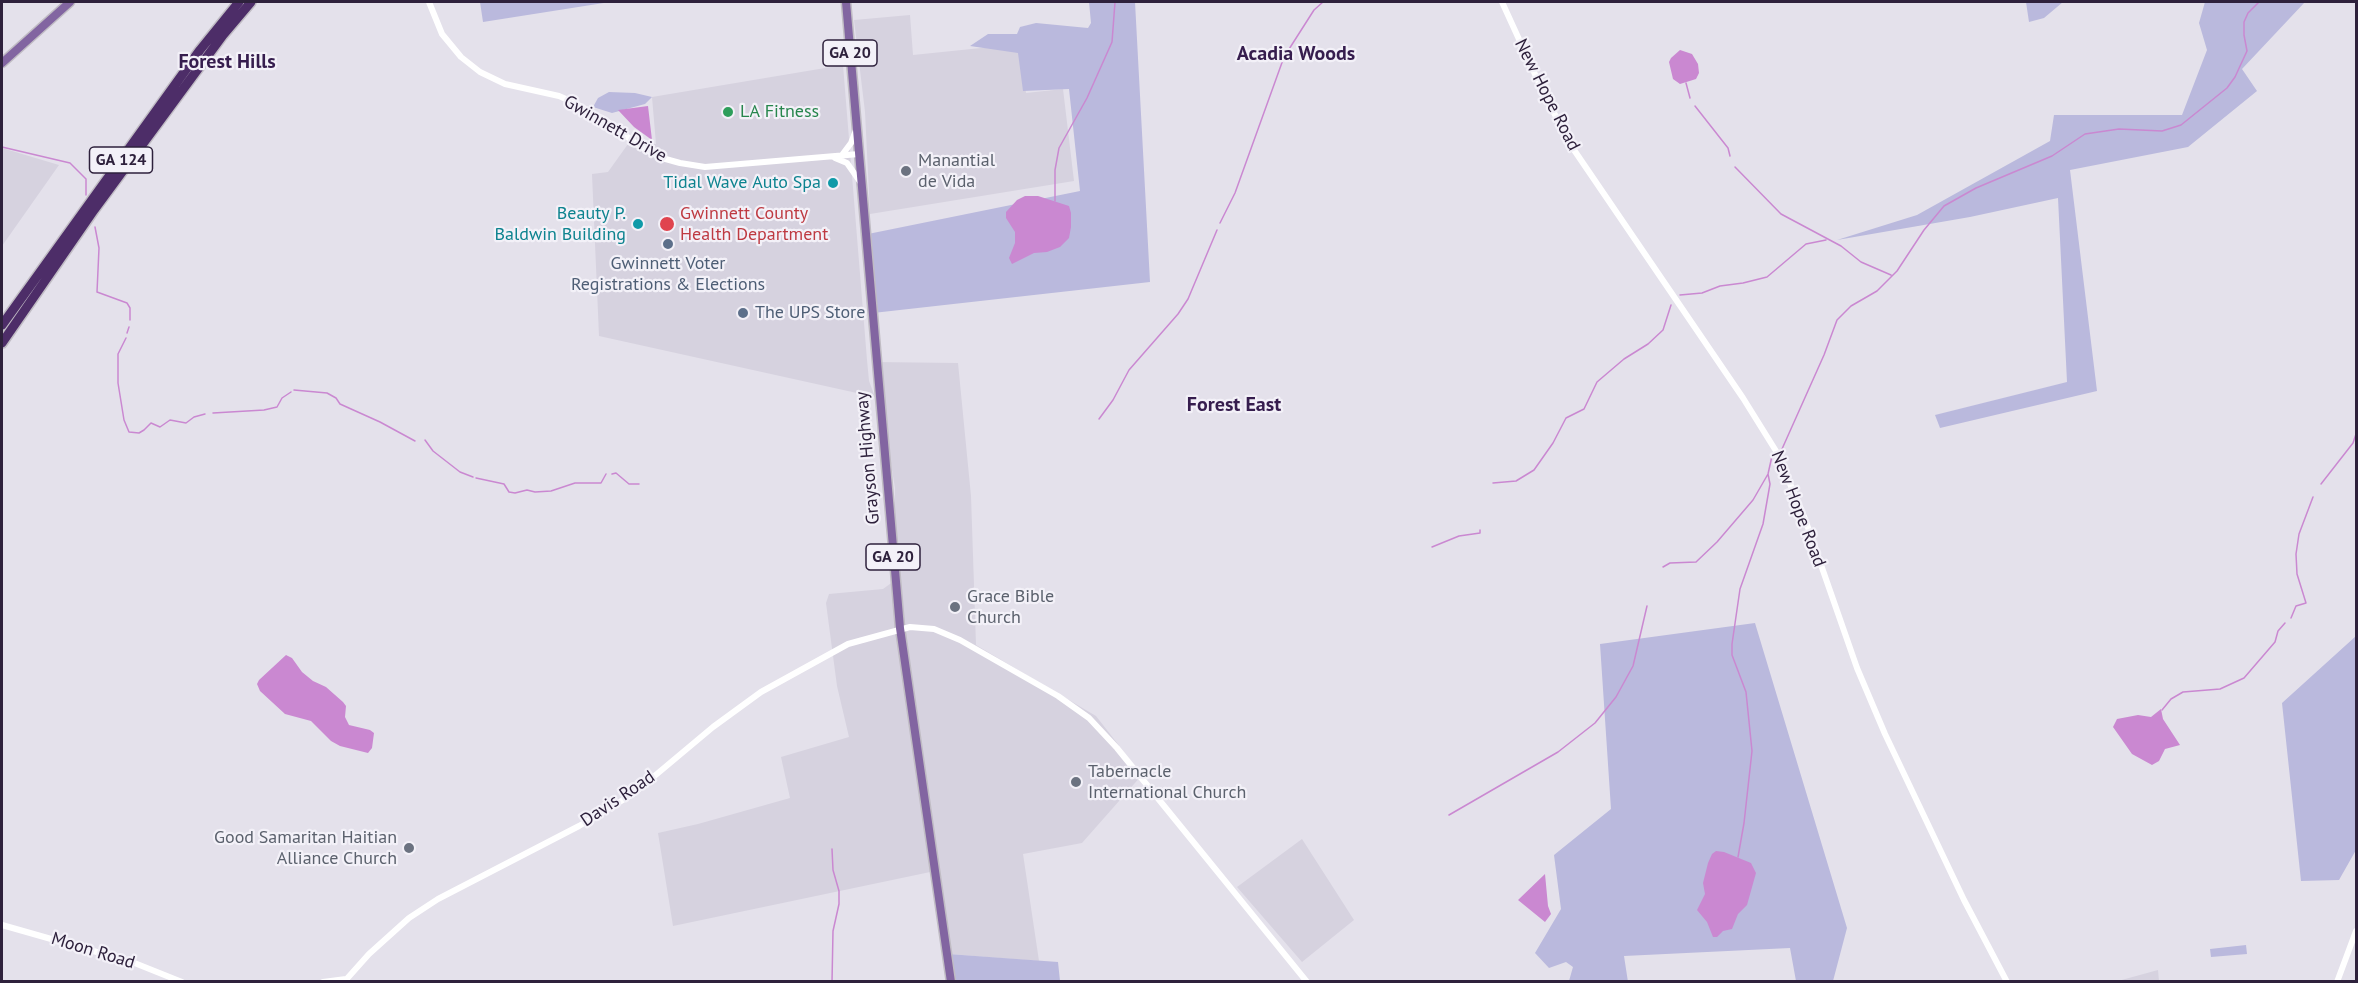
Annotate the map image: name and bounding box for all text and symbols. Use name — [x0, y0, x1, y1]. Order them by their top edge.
street label: New Hope Road — [1510, 35, 1584, 155]
road number: GA 20 — [823, 40, 877, 66]
district label: Acadia Woods — [1237, 42, 1355, 66]
district label: Forest Hills — [178, 50, 276, 74]
street label: Gwinnett Drive — [560, 91, 670, 167]
place label: LA Fitness — [740, 101, 819, 123]
marker: LA Fitness — [721, 105, 735, 119]
road number: GA 124 — [90, 147, 152, 173]
place label: Manantial de Vida — [918, 150, 995, 192]
marker: Manantial de Vida — [899, 164, 913, 178]
place label: Tidal Wave Auto Spa — [663, 172, 821, 194]
marker: Tidal Wave Auto Spa — [826, 176, 840, 190]
place label: Beauty P. Baldwin Building — [495, 203, 626, 246]
place label: Gwinnett County Health Department — [680, 203, 828, 246]
marker: Gwinnett County Health Department — [658, 215, 676, 233]
marker: Beauty P. Baldwin Building — [631, 217, 645, 231]
marker: Gwinnett Voter Registrations & Elections — [661, 237, 675, 251]
place label: Gwinnett Voter Registrations & Elections — [571, 253, 765, 296]
place label: The UPS Store — [755, 302, 865, 324]
marker: The UPS Store — [736, 306, 750, 320]
street label: Grayson Highway — [851, 391, 885, 525]
district label: Forest East — [1187, 393, 1281, 417]
street label: New Hope Road — [1766, 448, 1830, 570]
road number: GA 20 — [866, 544, 920, 570]
place label: Grace Bible Church — [967, 586, 1054, 628]
marker: Grace Bible Church — [948, 600, 962, 614]
place label: Tabernacle International Church — [1088, 761, 1246, 804]
street label: Davis Road — [577, 766, 659, 832]
marker: Tabernacle International Church — [1069, 775, 1083, 789]
place label: Good Samaritan Haitian Alliance Church — [214, 827, 397, 870]
marker: Good Samaritan Haitian Alliance Church — [402, 841, 416, 855]
street label: Moon Road — [49, 928, 137, 974]

